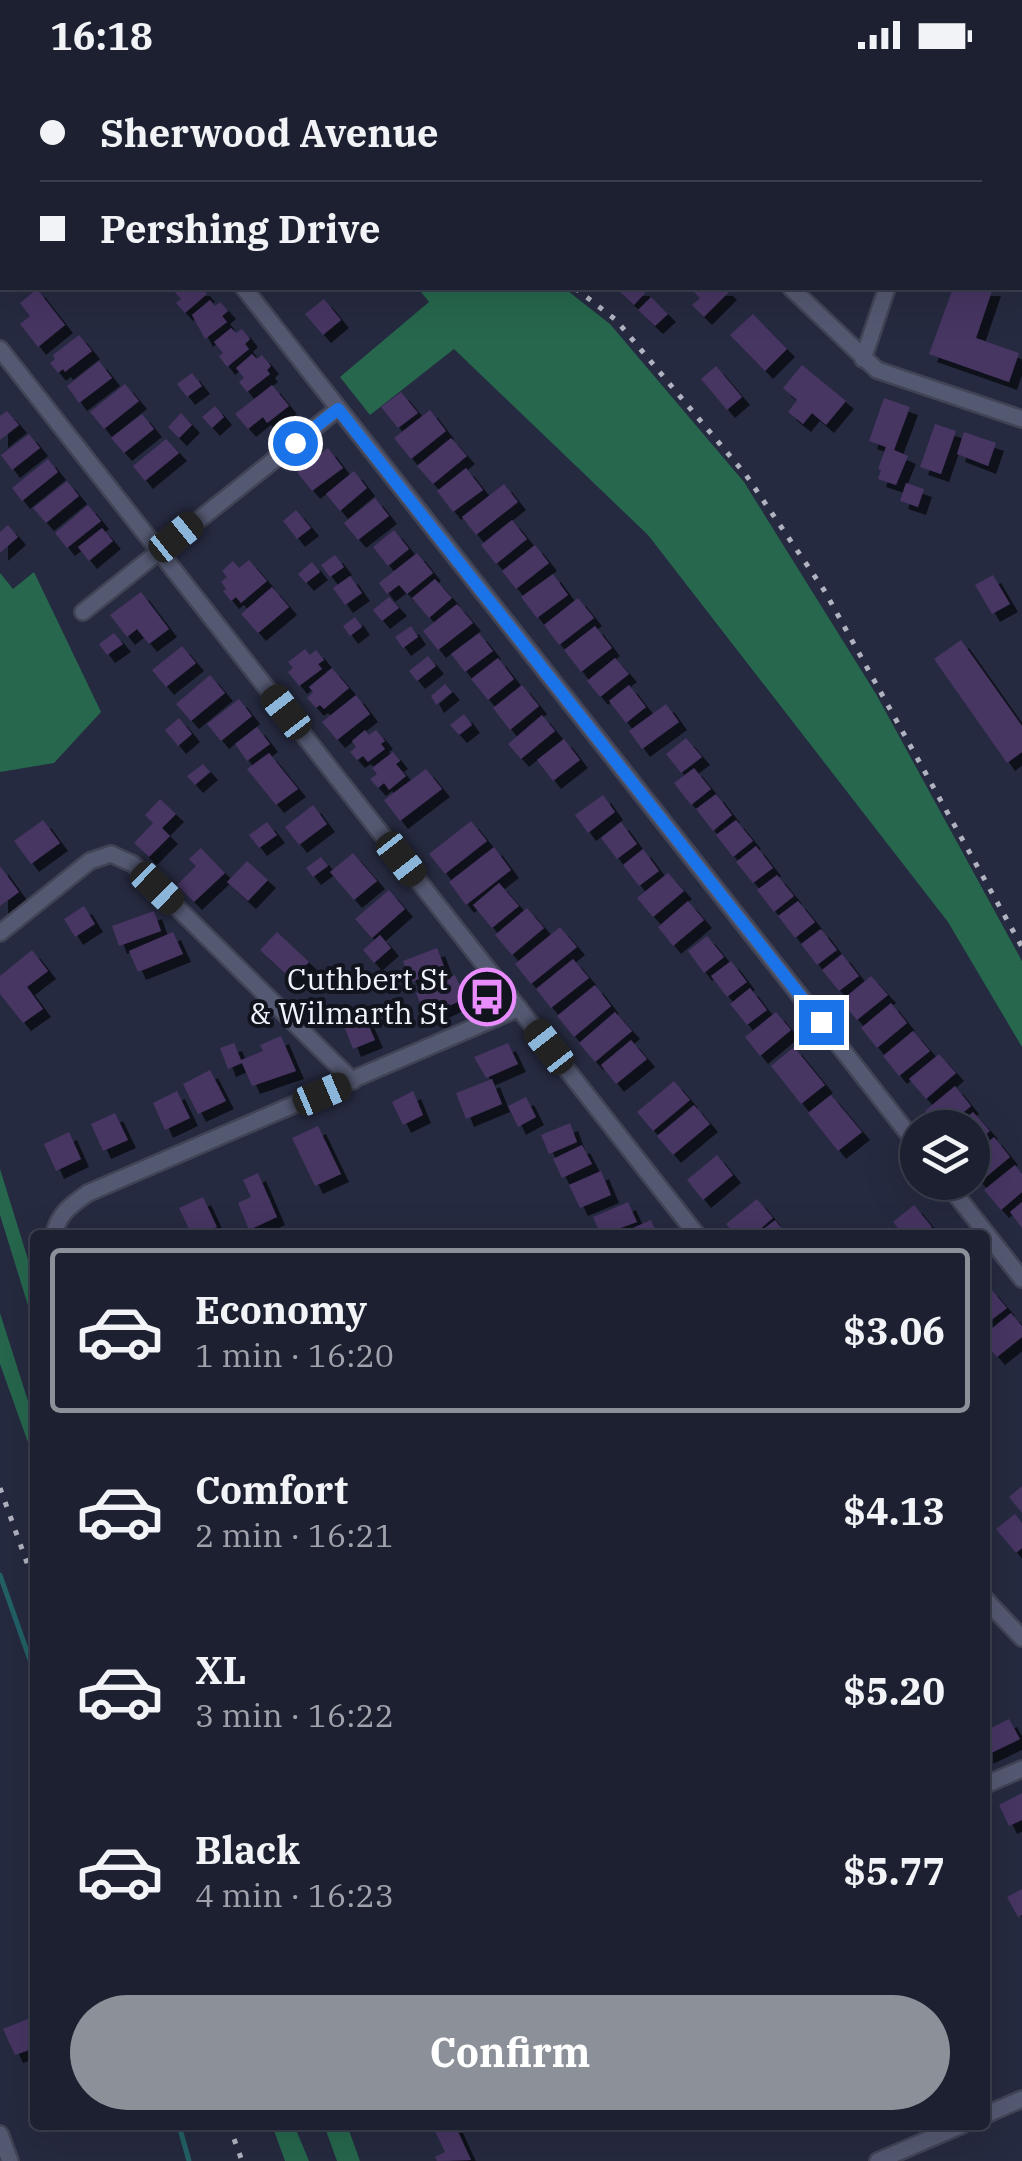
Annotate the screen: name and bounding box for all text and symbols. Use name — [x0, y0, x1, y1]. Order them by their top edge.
text: 16:18 — [50, 11, 153, 60]
text: Sherwood Avenue — [100, 108, 439, 157]
text: Pershing Drive — [100, 204, 380, 253]
route start — [273, 421, 318, 466]
car — [143, 506, 209, 568]
car — [256, 679, 316, 745]
car — [371, 826, 431, 892]
car — [125, 856, 189, 920]
place label: Cuthbert St & Wilmarth St — [250, 959, 448, 1032]
bus stop icon: Cuthbert St & Wilmarth St — [457, 967, 517, 1027]
route end — [799, 1000, 844, 1045]
car — [519, 1014, 579, 1080]
car — [289, 1068, 355, 1120]
map controls — [900, 1110, 990, 1200]
button: layers — [900, 1110, 990, 1200]
text: Economy — [195, 1285, 367, 1334]
icon: car — [75, 1286, 165, 1376]
text: $3.06 — [843, 1306, 945, 1355]
text: 1 min · 16:20 — [195, 1334, 394, 1376]
text: Comfort — [195, 1465, 348, 1514]
icon: car — [75, 1466, 165, 1556]
text: $4.13 — [843, 1486, 945, 1535]
text: 2 min · 16:21 — [195, 1514, 394, 1556]
text: XL — [195, 1645, 246, 1694]
icon: car — [75, 1646, 165, 1736]
text: $5.20 — [843, 1666, 945, 1715]
text: 3 min · 16:22 — [195, 1694, 394, 1736]
text: Black — [195, 1825, 300, 1874]
icon: car — [75, 1826, 165, 1916]
text: $5.77 — [843, 1846, 945, 1895]
text: 4 min · 16:23 — [195, 1874, 394, 1916]
button: Confirm — [70, 1995, 950, 2110]

